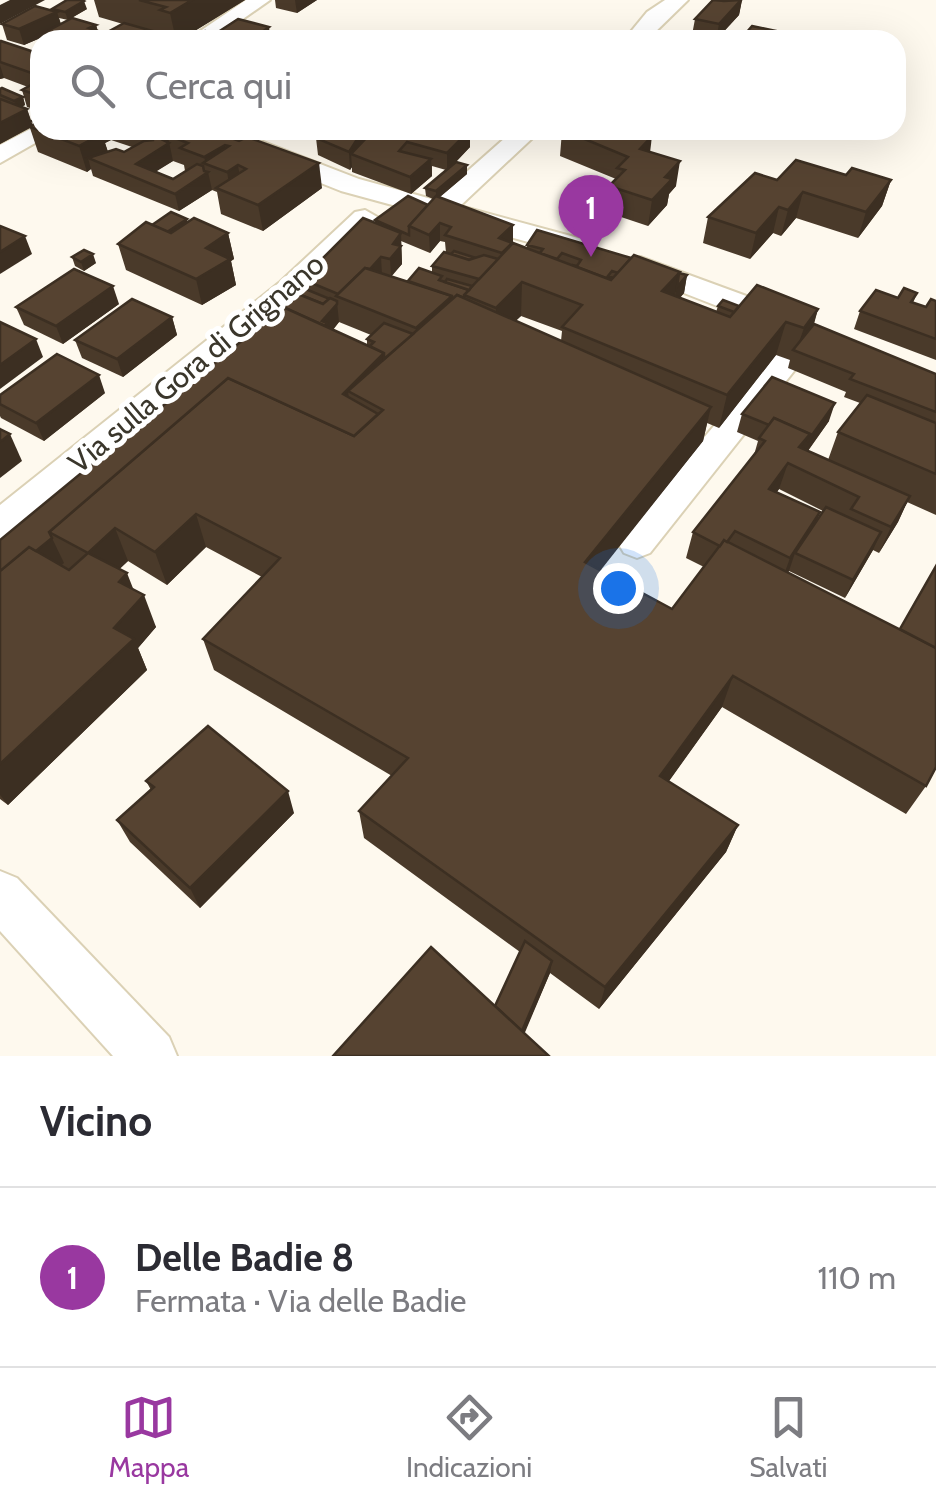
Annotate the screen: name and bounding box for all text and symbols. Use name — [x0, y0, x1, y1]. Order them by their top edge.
search box — [30, 30, 906, 140]
icon: search — [65, 58, 120, 113]
text: Cerca qui — [145, 62, 292, 109]
pin: 1 — [558, 174, 624, 257]
street label: Via sulla Gora di Grignano — [61, 245, 331, 481]
your location — [593, 563, 644, 614]
text: Vicino — [40, 1095, 152, 1147]
text: Delle Badie 8 — [135, 1234, 354, 1281]
text: 1 — [67, 1258, 78, 1297]
text: 110 m — [818, 1258, 896, 1297]
text: Fermata · Via delle Badie — [135, 1281, 466, 1320]
tab: Mappa — [108, 1390, 189, 1484]
tab: Indicazioni — [406, 1390, 532, 1484]
tab: Salvati — [749, 1390, 828, 1484]

